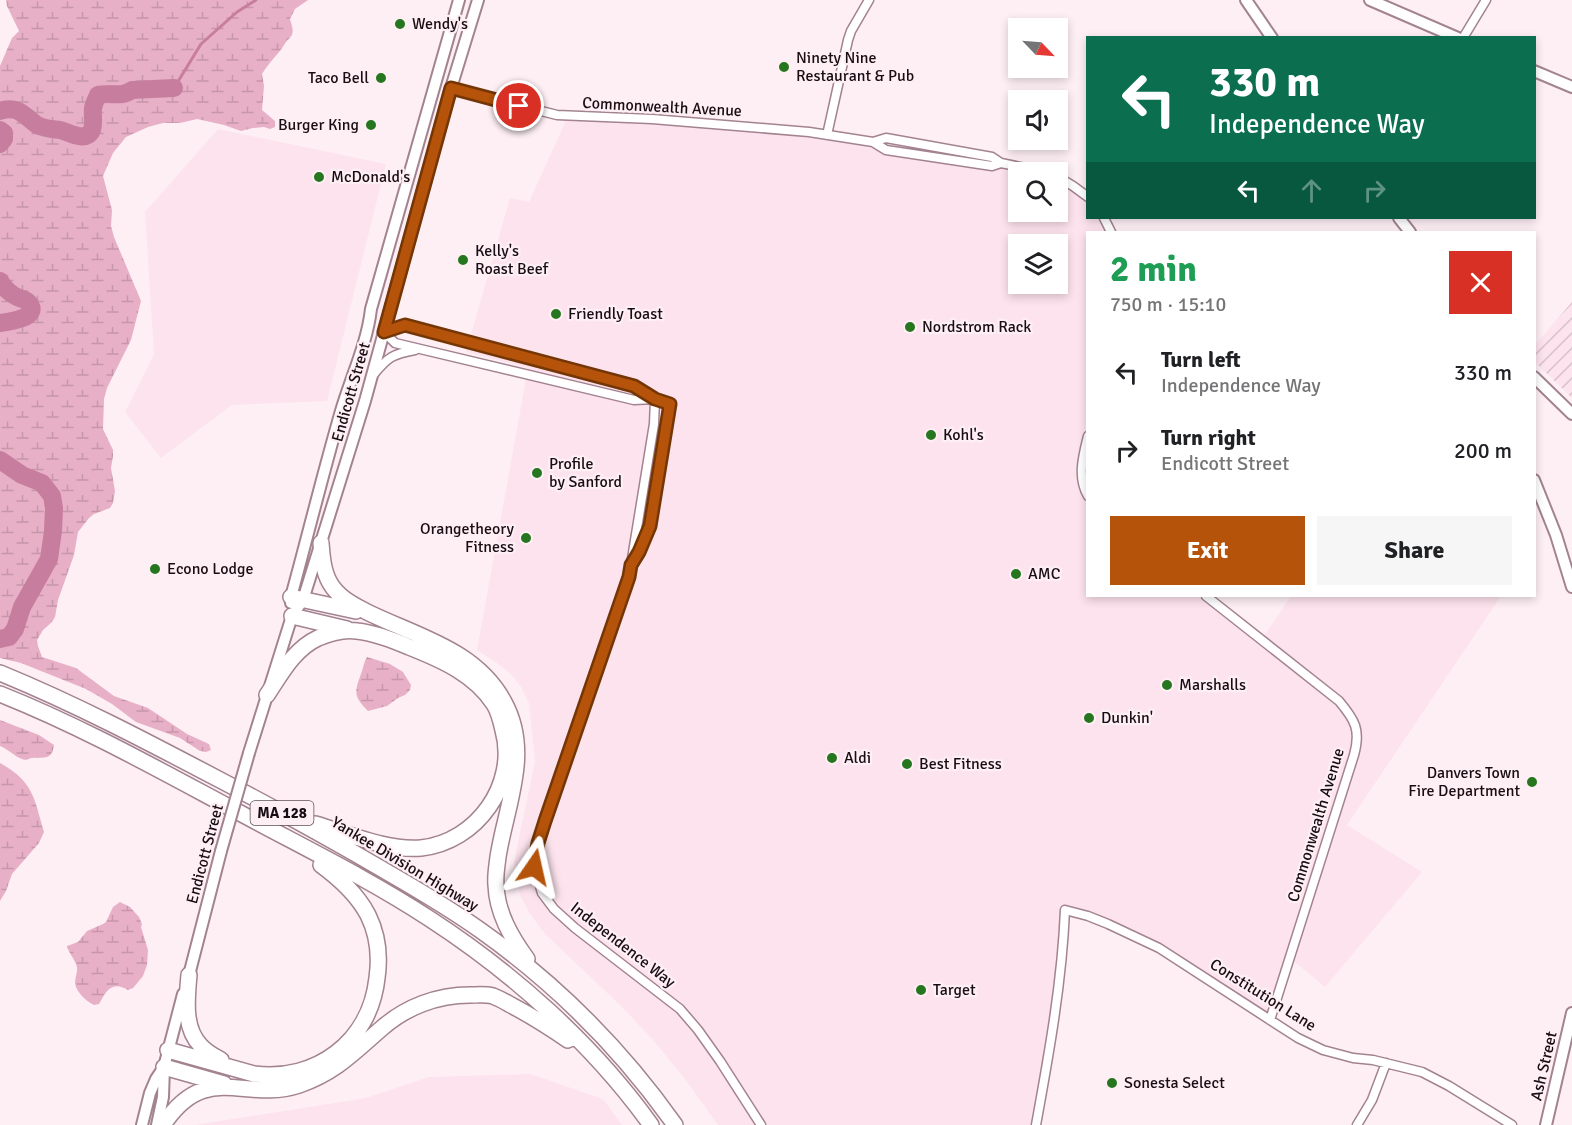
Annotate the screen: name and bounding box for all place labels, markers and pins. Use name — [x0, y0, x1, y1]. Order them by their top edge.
place label: Wendy's — [412, 14, 468, 34]
marker: Wendy's — [393, 17, 407, 31]
place label: Ninety Nine Restaurant & Pub — [796, 48, 914, 86]
marker: Ninety Nine Restaurant & Pub — [777, 60, 791, 74]
place label: Taco Bell — [308, 68, 369, 88]
marker: Taco Bell — [374, 71, 388, 85]
pin — [493, 80, 544, 131]
place label: Burger King — [278, 115, 359, 135]
marker: Burger King — [364, 118, 378, 132]
place label: McDonald's — [331, 167, 410, 187]
marker: McDonald's — [312, 170, 326, 184]
place label: Kelly's Roast Beef — [475, 241, 549, 279]
marker: Kelly's Roast Beef — [456, 253, 470, 267]
place label: Friendly Toast — [568, 304, 663, 324]
marker: Friendly Toast — [549, 307, 563, 321]
place label: Nordstrom Rack — [922, 317, 1031, 337]
marker: Nordstrom Rack — [903, 320, 917, 334]
place label: Kohl's — [943, 425, 984, 445]
marker: Kohl's — [924, 428, 938, 442]
place label: Profile by Sanford — [549, 454, 622, 492]
marker: Profile by Sanford — [530, 466, 544, 480]
place label: Orangetheory Fitness — [420, 519, 515, 557]
marker: Orangetheory Fitness — [519, 531, 533, 545]
place label: Econo Lodge — [167, 559, 253, 579]
marker: Econo Lodge — [148, 562, 162, 576]
place label: AMC — [1028, 564, 1061, 584]
marker: AMC — [1009, 567, 1023, 581]
place label: Marshalls — [1179, 675, 1246, 695]
marker: Marshalls — [1160, 678, 1174, 692]
place label: Dunkin' — [1101, 708, 1153, 728]
marker: Dunkin' — [1082, 711, 1096, 725]
place label: Aldi — [844, 748, 871, 768]
marker: Aldi — [825, 751, 839, 765]
place label: Best Fitness — [919, 754, 1002, 774]
marker: Best Fitness — [900, 757, 914, 771]
place label: Danvers Town Fire Department — [1408, 763, 1520, 801]
marker: Danvers Town Fire Department — [1525, 775, 1539, 789]
place label: Target — [933, 980, 976, 1000]
marker: Target — [914, 983, 928, 997]
place label: Sonesta Select — [1124, 1073, 1225, 1093]
marker: Sonesta Select — [1105, 1076, 1119, 1090]

